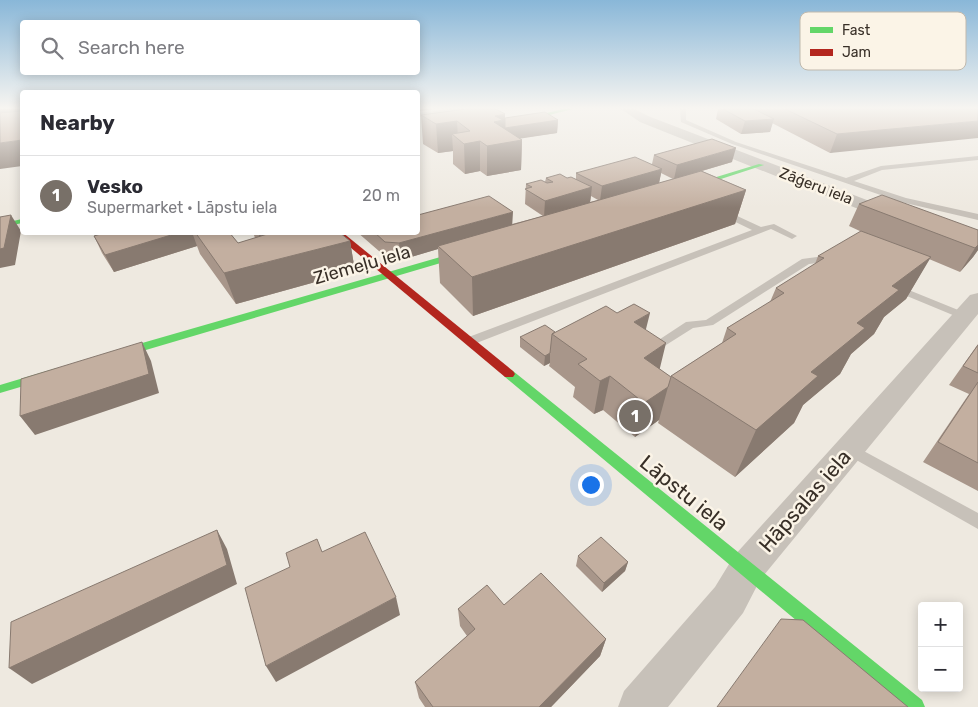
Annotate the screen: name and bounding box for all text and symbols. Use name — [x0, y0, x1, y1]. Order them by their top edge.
legend — [800, 12, 966, 70]
search box — [20, 20, 420, 75]
text: Fast — [842, 22, 871, 39]
icon: search — [38, 34, 66, 62]
text: Search here — [78, 36, 185, 59]
text: Jam — [842, 44, 871, 61]
text: Nearby — [40, 110, 115, 135]
street label: Zāģeru iela — [777, 164, 855, 208]
text: Vesko — [87, 175, 143, 198]
text: 1 — [52, 186, 60, 205]
text: 20 m — [362, 186, 400, 205]
text: Supermarket · Lāpstu iela — [87, 198, 277, 217]
street label: Ziemeļu iela — [311, 241, 413, 289]
pin: 1 — [619, 397, 651, 435]
street label: Hāpsalas iela — [753, 444, 856, 557]
street label: Lāpstu iela — [635, 449, 733, 536]
your location — [578, 472, 604, 498]
map controls — [918, 602, 963, 692]
button: + — [918, 602, 963, 647]
button: − — [918, 647, 963, 692]

